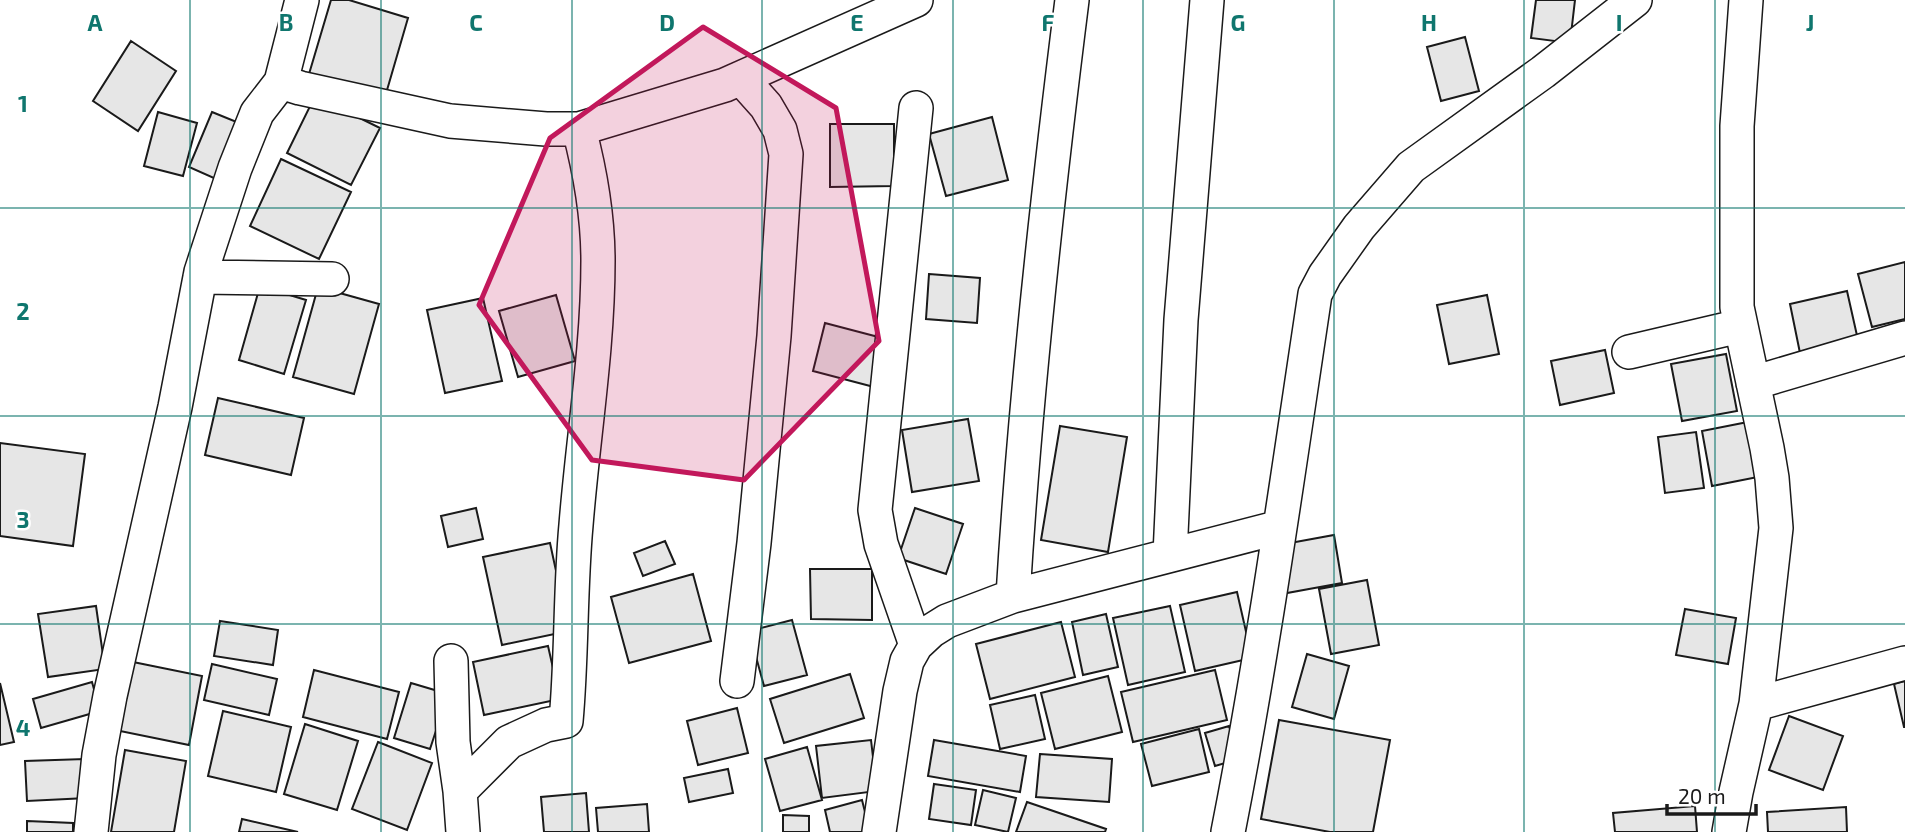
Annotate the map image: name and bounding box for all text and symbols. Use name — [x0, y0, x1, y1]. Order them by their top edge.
text: A — [87, 8, 103, 36]
text: B — [279, 8, 293, 36]
text: C — [469, 8, 483, 36]
text: D — [659, 8, 675, 36]
text: E — [850, 8, 864, 36]
text: F — [1042, 8, 1055, 36]
text: G — [1231, 8, 1245, 36]
text: H — [1421, 8, 1437, 36]
text: I — [1616, 8, 1622, 36]
text: J — [1806, 8, 1814, 36]
text: 1 — [18, 89, 28, 117]
text: 2 — [16, 297, 30, 325]
text: 3 — [16, 505, 30, 533]
text: 4 — [16, 713, 30, 741]
scale bar — [1667, 772, 1756, 816]
text: 20 m — [1678, 783, 1726, 808]

